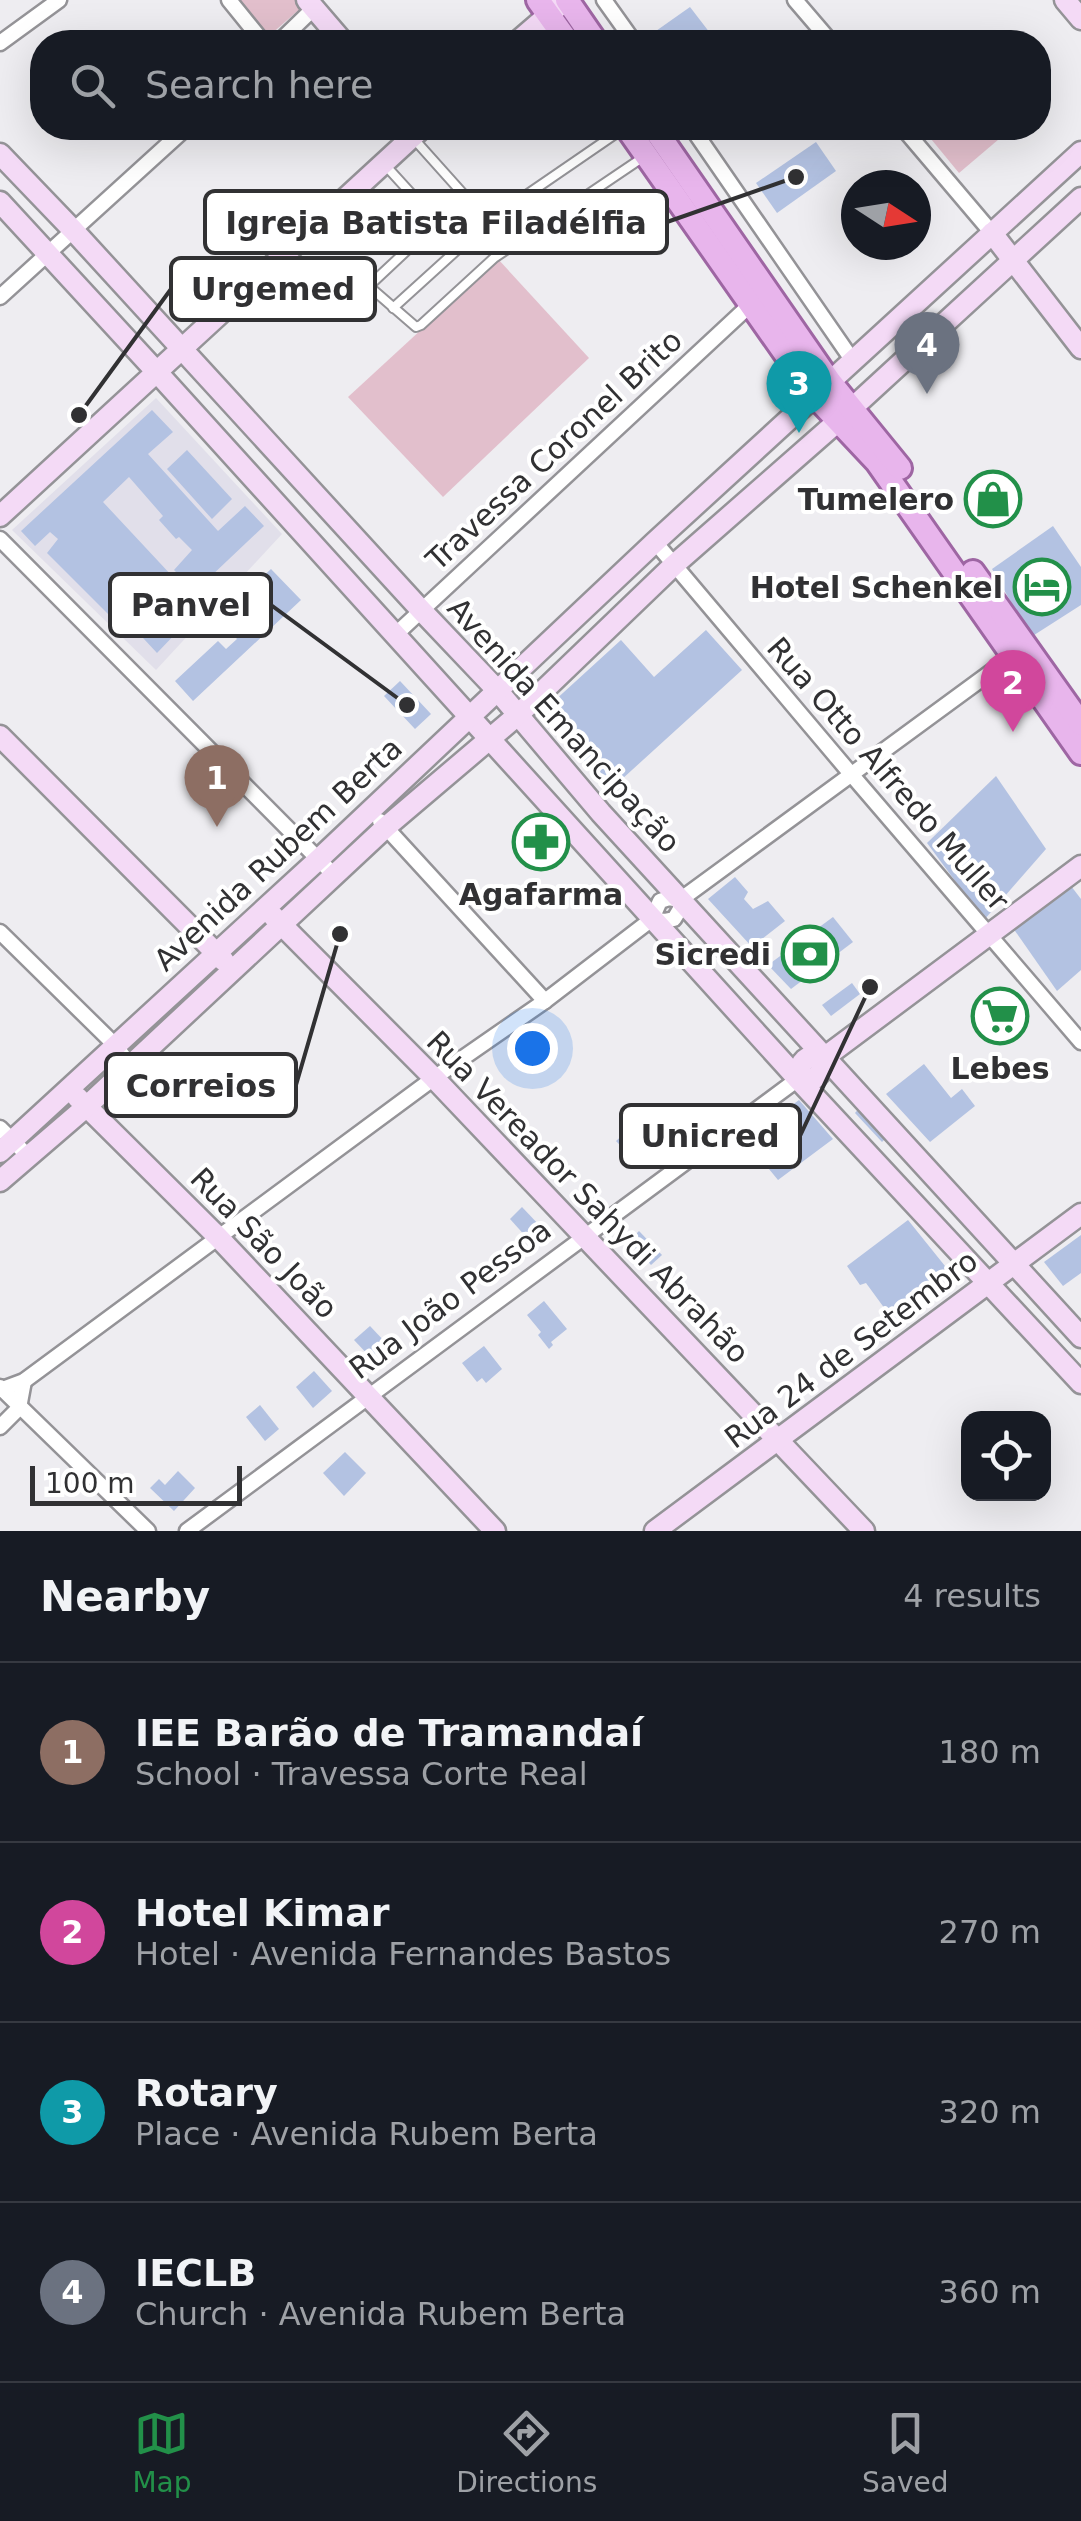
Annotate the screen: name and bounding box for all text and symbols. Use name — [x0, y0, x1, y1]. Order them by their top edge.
search box — [30, 30, 1051, 140]
icon: search — [65, 58, 120, 113]
text: Search here — [145, 63, 373, 107]
north arrow — [841, 170, 931, 260]
callout: Igreja Batista Filadélfia — [205, 191, 667, 253]
text: Igreja Batista Filadélfia — [225, 204, 647, 242]
callout: Urgemed — [171, 258, 375, 320]
text: Urgemed — [191, 270, 355, 308]
pin: 4 — [894, 312, 960, 394]
street label: Travessa Coronel Brito — [418, 323, 689, 578]
pin: 3 — [766, 350, 832, 433]
shop icon: Tumelero — [963, 469, 1023, 529]
place label: Tumelero — [798, 482, 954, 517]
hotel icon: Hotel Schenkel — [1012, 557, 1072, 617]
place label: Hotel Schenkel — [750, 570, 1003, 605]
callout: Panvel — [110, 574, 271, 636]
text: Panvel — [131, 586, 251, 624]
street label: Avenida Emancipação — [440, 591, 688, 859]
street label: Rua Otto Alfredo Muller — [760, 630, 1017, 918]
pin: 2 — [980, 650, 1046, 732]
street label: Avenida Rubem Berta — [147, 730, 409, 978]
pin: 1 — [184, 744, 250, 827]
pharmacy icon: Agafarma — [511, 812, 571, 872]
place label: Agafarma — [459, 877, 623, 912]
bank icon: Sicredi — [780, 924, 840, 984]
place label: Sicredi — [654, 937, 771, 972]
supermarket icon: Lebes — [970, 986, 1030, 1046]
your location — [507, 1023, 558, 1074]
street label: Rua Vereador Sahydi Abrahão — [420, 1024, 756, 1370]
place label: Lebes — [950, 1051, 1050, 1086]
callout: Correios — [106, 1054, 296, 1116]
text: Correios — [126, 1067, 276, 1105]
callout: Unicred — [621, 1105, 800, 1167]
text: Unicred — [640, 1117, 780, 1155]
street label: Rua São João — [183, 1160, 345, 1326]
street label: Rua João Pessoa — [342, 1212, 558, 1386]
street label: Rua 24 de Setembro — [718, 1243, 984, 1455]
map controls — [961, 1411, 1051, 1501]
button: locate — [961, 1411, 1051, 1501]
scale bar — [30, 1461, 242, 1506]
text: 100 m — [45, 1467, 135, 1500]
text: Nearby — [40, 1572, 210, 1621]
text: 4 results — [903, 1577, 1041, 1615]
text: IEE Barão de Tramandaí — [135, 1711, 643, 1755]
text: 1 — [61, 1733, 84, 1771]
text: 180 m — [939, 1733, 1041, 1771]
text: School · Travessa Corte Real — [135, 1755, 588, 1793]
text: Hotel Kimar — [135, 1891, 390, 1935]
text: 2 — [61, 1913, 84, 1951]
text: 270 m — [939, 1913, 1041, 1951]
text: Hotel · Avenida Fernandes Bastos — [135, 1935, 671, 1973]
text: Rotary — [135, 2071, 278, 2115]
text: 3 — [61, 2093, 84, 2131]
text: 320 m — [939, 2093, 1041, 2131]
text: Place · Avenida Rubem Berta — [135, 2115, 598, 2153]
text: IECLB — [135, 2251, 256, 2295]
text: 4 — [61, 2273, 84, 2311]
text: 360 m — [939, 2273, 1041, 2311]
text: Church · Avenida Rubem Berta — [135, 2295, 626, 2333]
tab: Map — [132, 2406, 191, 2499]
tab: Directions — [456, 2406, 597, 2499]
tab: Saved — [862, 2406, 949, 2499]

